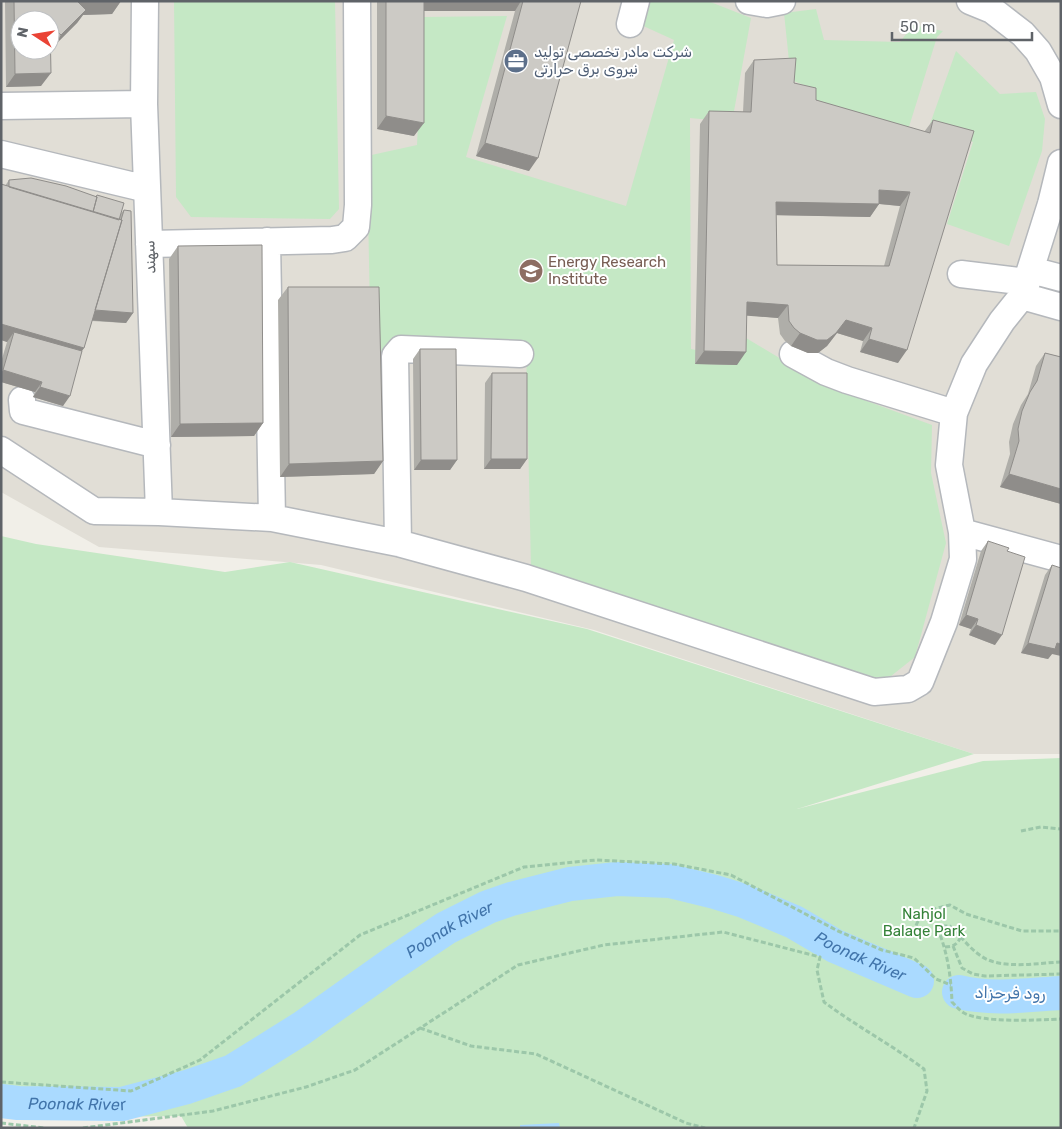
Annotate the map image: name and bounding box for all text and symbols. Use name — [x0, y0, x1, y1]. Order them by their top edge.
north arrow — [10, 10, 60, 60]
scale bar — [892, 10, 1032, 42]
text: 50 m — [900, 18, 935, 36]
text: N — [13, 26, 32, 39]
place label: شرکت مادر تخصصی تولید نیروی برق حرارتی — [534, 43, 692, 79]
office icon: شرکت مادر تخصصی تولید نیروی برق حرارتی — [503, 48, 529, 74]
street label: سهند — [140, 240, 160, 274]
place label: Energy Research Institute — [548, 253, 666, 288]
school or university icon: Energy Research Institute — [518, 258, 544, 284]
water label: Poonak River — [402, 896, 496, 962]
park label: Nahjol Balaqe Park — [883, 905, 965, 940]
water label: Poonak River — [812, 927, 910, 985]
water label: رود فرحزاد — [974, 983, 1046, 1004]
water label: Poonak River — [28, 1094, 129, 1114]

